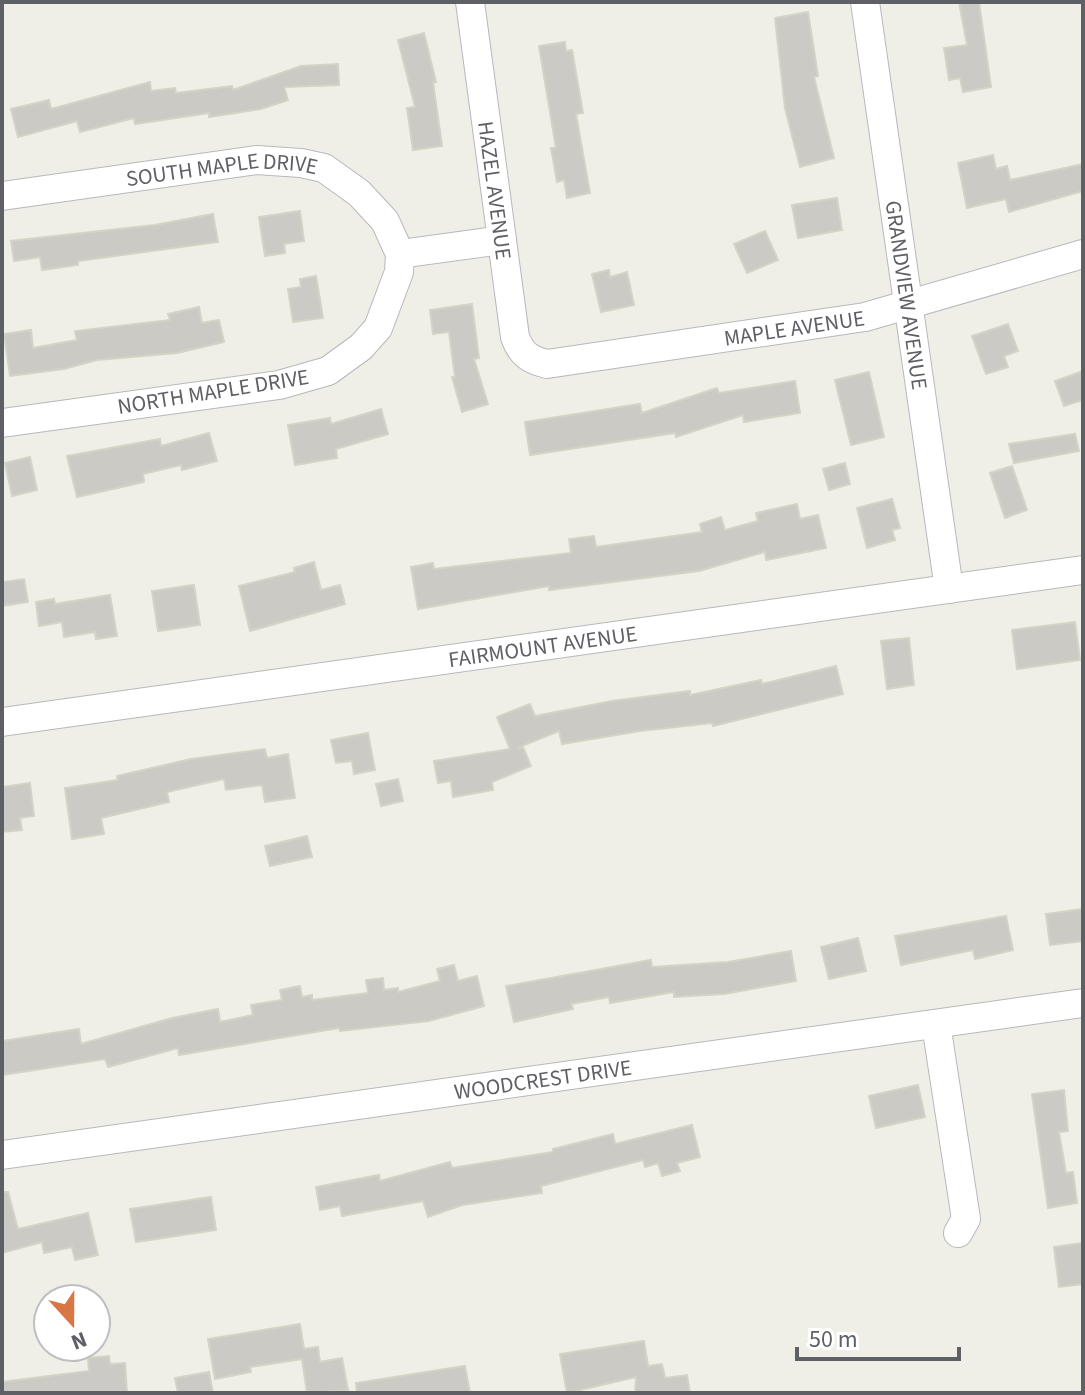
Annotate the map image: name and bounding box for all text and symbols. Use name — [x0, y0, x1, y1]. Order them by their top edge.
street label: HAZEL AVENUE — [469, 119, 519, 262]
street label: SOUTH MAPLE DRIVE — [124, 145, 321, 195]
street label: GRANDVIEW AVENUE — [877, 199, 935, 392]
street label: MAPLE AVENUE — [722, 302, 867, 355]
street label: NORTH MAPLE DRIVE — [115, 361, 311, 423]
street label: FAIRMOUNT AVENUE — [446, 618, 639, 676]
street label: WOODCREST DRIVE — [452, 1052, 634, 1108]
north arrow — [32, 1283, 112, 1363]
scale bar — [797, 1311, 959, 1361]
text: 50 m — [809, 1322, 858, 1357]
text: N — [66, 1323, 91, 1358]

